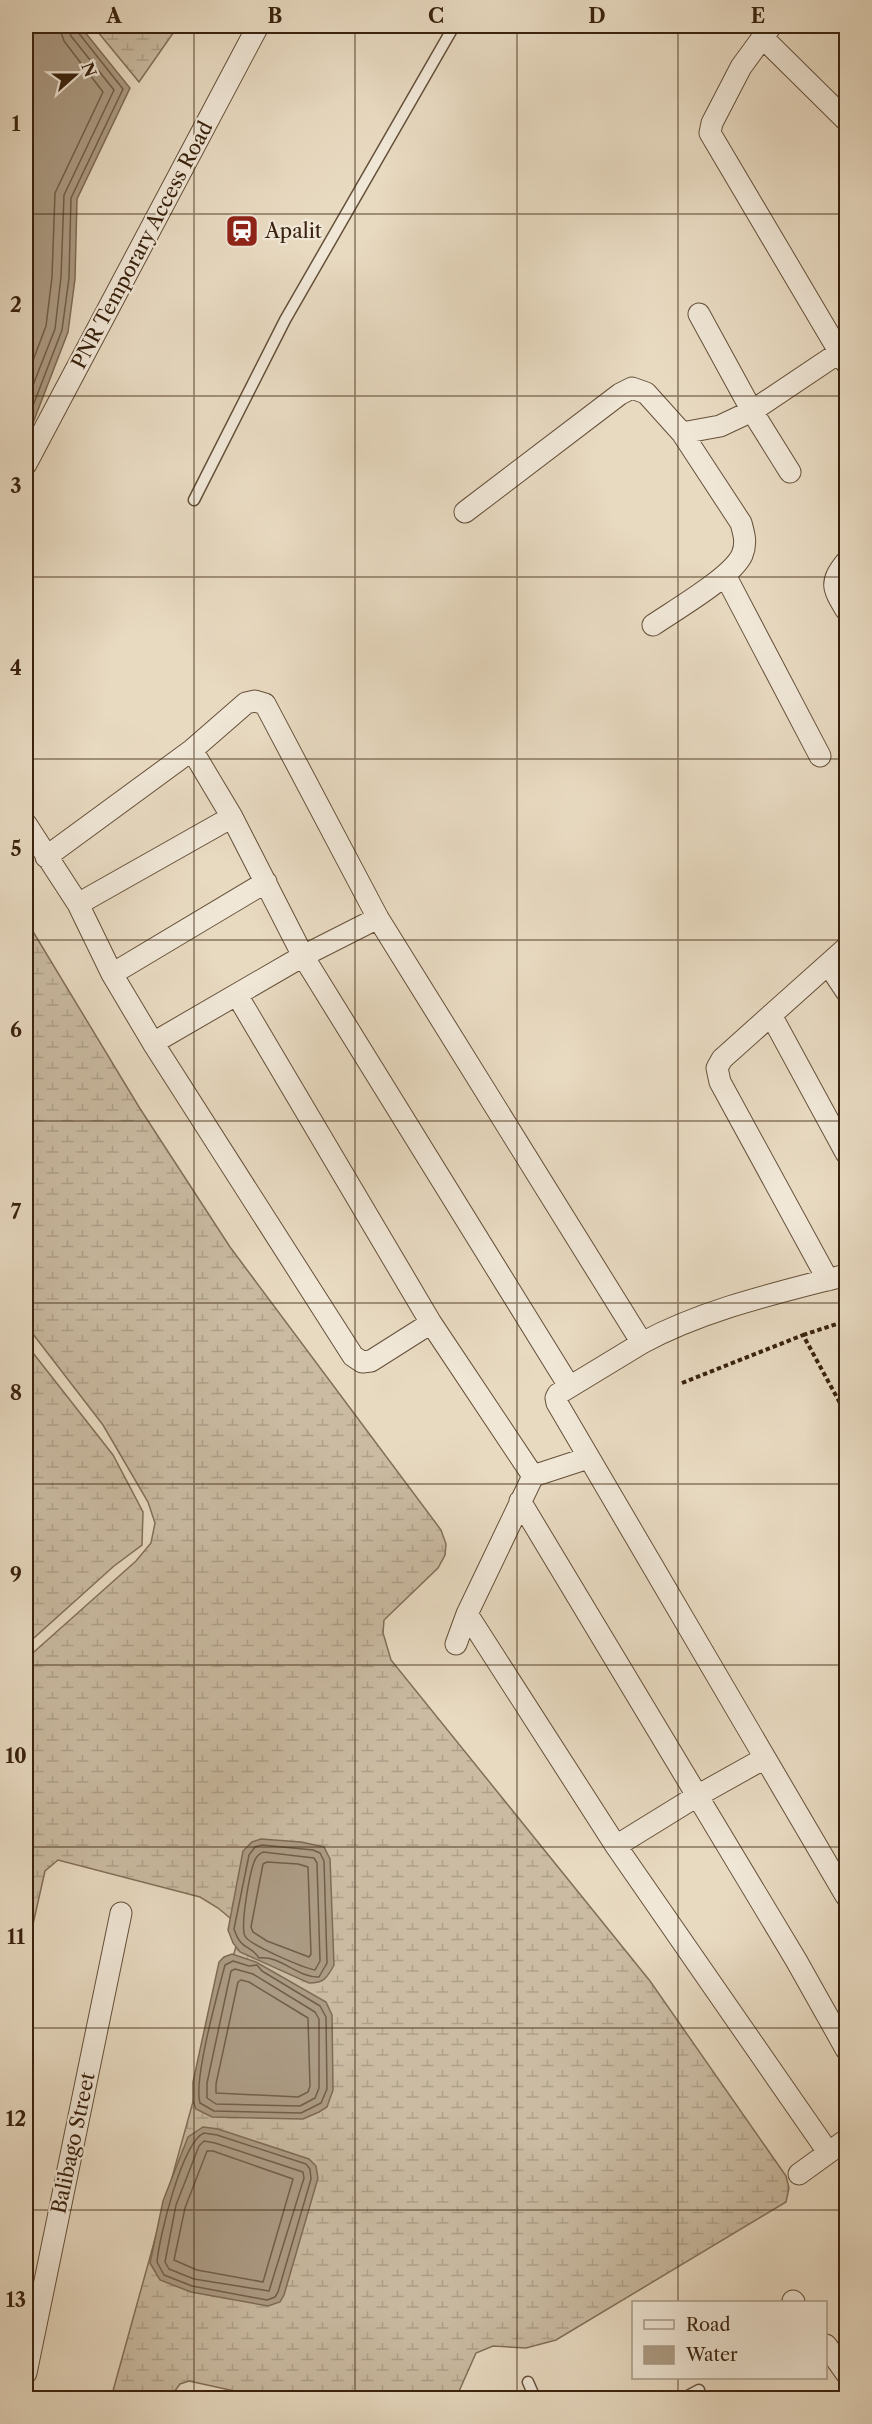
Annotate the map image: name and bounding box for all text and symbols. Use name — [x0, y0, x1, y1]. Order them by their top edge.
text: A — [105, 4, 122, 28]
text: B — [268, 4, 283, 28]
text: C — [428, 4, 444, 28]
text: D — [588, 4, 606, 28]
text: E — [751, 4, 765, 28]
north arrow — [45, 45, 105, 105]
text: N — [77, 60, 101, 80]
text: 1 — [12, 112, 21, 136]
street label: PNR Temporary Access Road — [66, 117, 218, 373]
station icon: Apalit — [224, 213, 260, 249]
place label: Apalit — [264, 219, 322, 243]
text: 2 — [10, 293, 22, 317]
text: 3 — [10, 474, 22, 498]
text: 4 — [10, 656, 22, 680]
text: 5 — [10, 837, 22, 861]
text: 6 — [10, 1018, 22, 1042]
text: 7 — [11, 1200, 22, 1224]
text: 8 — [10, 1381, 22, 1405]
text: 9 — [10, 1563, 22, 1587]
text: 10 — [5, 1744, 27, 1768]
text: 11 — [7, 1925, 25, 1949]
street label: Balibago Street — [46, 2070, 100, 2216]
text: 12 — [6, 2107, 26, 2131]
text: 13 — [6, 2288, 26, 2312]
legend — [632, 2301, 827, 2379]
text: Road — [686, 2314, 731, 2336]
text: Water — [685, 2344, 738, 2366]

